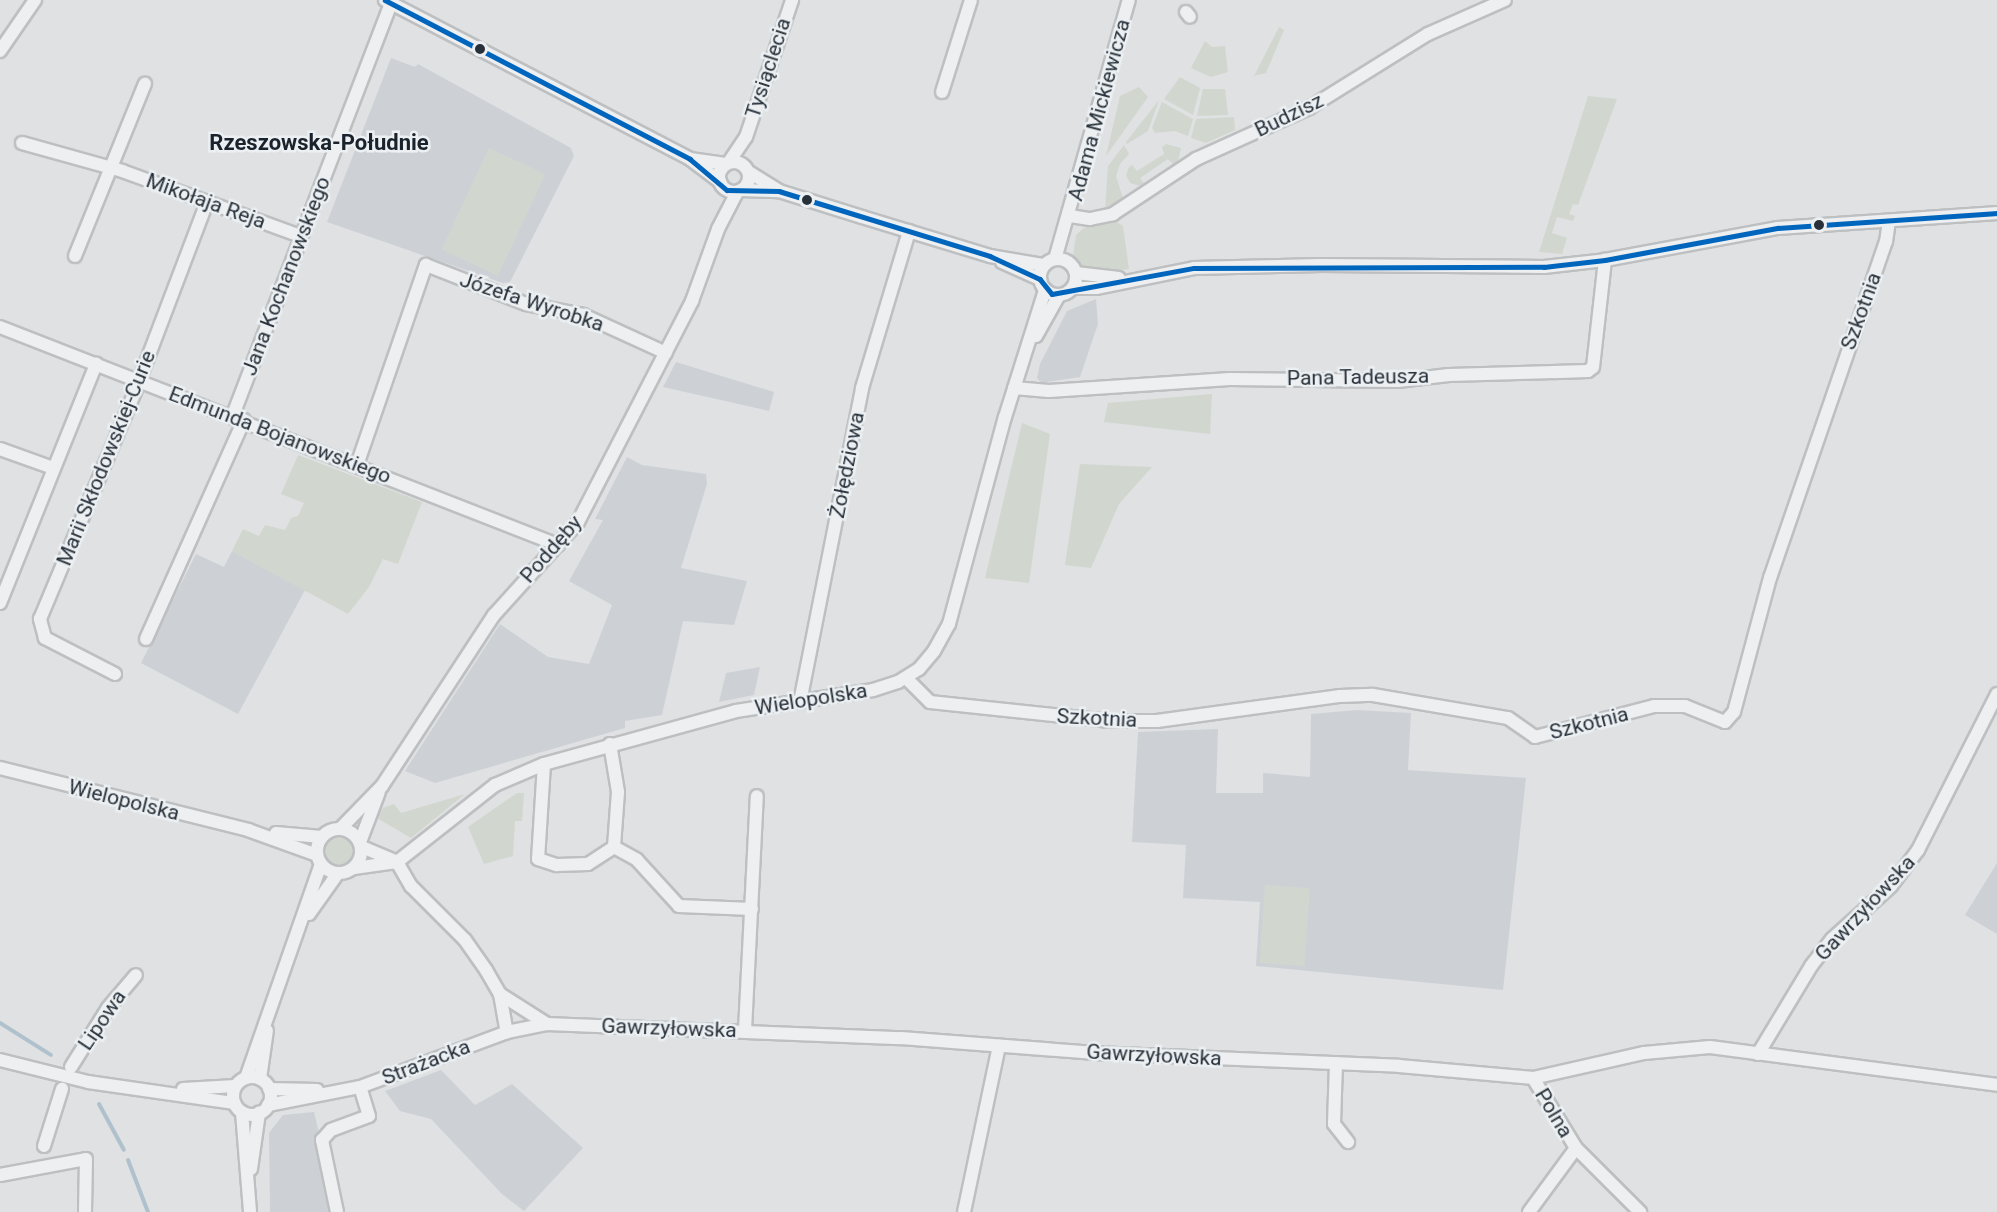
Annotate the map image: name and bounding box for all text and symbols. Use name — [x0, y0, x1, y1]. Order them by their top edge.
street label: Tysiąclecia — [740, 15, 796, 121]
street label: Adama Mickiewicza — [1063, 16, 1135, 204]
unlabelled marker — [474, 43, 486, 55]
street label: Budzisz — [1251, 88, 1327, 142]
district label: Rzeszowska-Południe — [209, 130, 429, 156]
street label: Mikołaja Reja — [143, 168, 269, 234]
street label: Jana Kochanowskiego — [236, 173, 336, 379]
unlabelled marker — [801, 194, 813, 206]
unlabelled marker — [1813, 219, 1825, 231]
street label: Józefa Wyrobka — [457, 267, 607, 337]
street label: Szkotnia — [1835, 269, 1887, 353]
street label: Marii Skłodowskiej-Curie — [51, 347, 161, 569]
street label: Pana Tadeusza — [1286, 363, 1430, 391]
street label: Edmunda Bojanowskiego — [165, 381, 395, 489]
street label: Żołędziowa — [824, 410, 870, 520]
street label: Poddęby — [515, 510, 587, 588]
street label: Wielopolska — [753, 678, 869, 720]
street label: Szkotnia — [1547, 701, 1631, 745]
street label: Szkotnia — [1056, 703, 1138, 733]
street label: Wielopolska — [66, 774, 182, 826]
street label: Gawrzyłowska — [1810, 850, 1920, 966]
street label: Lipowa — [73, 985, 131, 1055]
street label: Gawrzyłowska — [601, 1013, 737, 1043]
street label: Strażacka — [378, 1034, 474, 1090]
street label: Gawrzyłowska — [1086, 1039, 1222, 1071]
street label: Polna — [1529, 1084, 1579, 1142]

